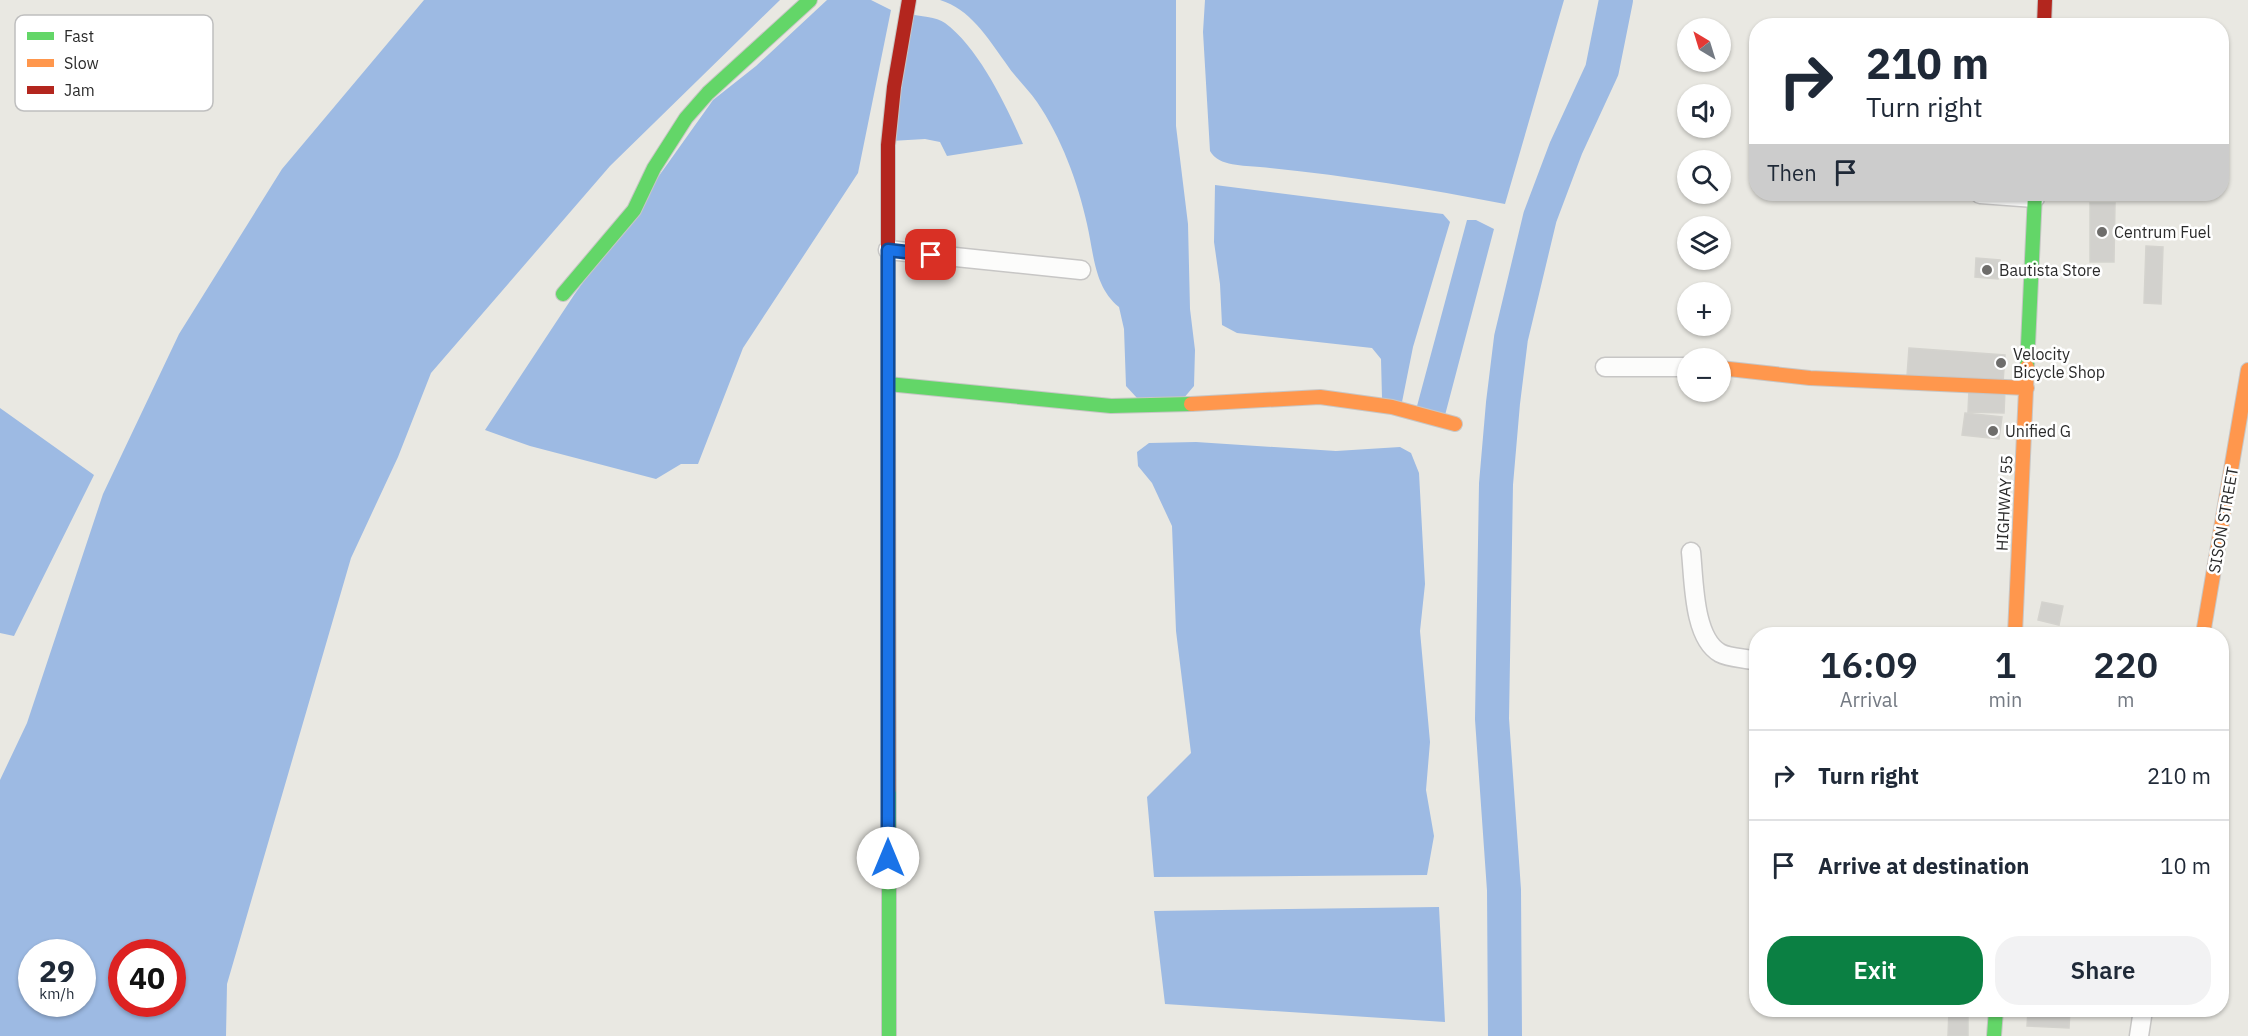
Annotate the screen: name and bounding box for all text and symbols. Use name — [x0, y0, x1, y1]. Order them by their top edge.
legend — [15, 15, 213, 111]
north arrow — [1677, 18, 1731, 72]
map controls — [1677, 18, 1731, 402]
text: Fast — [64, 26, 94, 46]
text: 210 m — [1866, 36, 1989, 91]
icon: right — [1767, 42, 1845, 120]
text: Slow — [64, 53, 99, 73]
text: Jam — [64, 80, 95, 100]
button: sound — [1677, 84, 1731, 138]
text: Turn right — [1866, 89, 1983, 124]
button: search — [1677, 150, 1731, 204]
icon: arrive — [1829, 156, 1862, 189]
text: Then — [1767, 158, 1817, 187]
button: layers — [1677, 216, 1731, 270]
place label: Centrum Fuel — [2114, 222, 2211, 242]
marker: Centrum Fuel — [2095, 225, 2109, 239]
pin — [905, 229, 956, 280]
icon: arrive — [914, 238, 947, 271]
place label: Bautista Store — [1999, 260, 2101, 280]
marker: Bautista Store — [1980, 263, 1994, 277]
button: + — [1677, 282, 1731, 336]
place label: Velocity Bicycle Shop — [2013, 344, 2105, 382]
button: − — [1677, 348, 1731, 402]
marker: Velocity Bicycle Shop — [1994, 356, 2008, 370]
place label: Unified G — [2005, 421, 2071, 441]
marker: Unified G — [1986, 424, 2000, 438]
street label: HIGHWAY 55 — [1991, 454, 2017, 552]
street label: SISON STREET — [2204, 465, 2242, 575]
text: 16:09 — [1820, 641, 1918, 688]
text: 1 — [1995, 641, 2016, 688]
text: 220 — [2093, 641, 2158, 688]
text: Arrival — [1840, 686, 1898, 713]
text: min — [1989, 686, 2022, 713]
text: m — [2117, 686, 2134, 713]
icon: right — [1767, 759, 1800, 792]
text: Turn right — [1818, 761, 1919, 790]
text: 210 m — [2147, 761, 2211, 790]
position arrow — [856, 826, 920, 890]
icon: arrive — [1767, 849, 1800, 882]
text: Arrive at destination — [1818, 851, 2029, 880]
text: 10 m — [2160, 851, 2211, 880]
button: Exit — [1767, 936, 1983, 1005]
button: Share — [1995, 936, 2211, 1005]
speed limit sign: 40 — [108, 939, 186, 1017]
text: 29 — [39, 951, 75, 990]
text: km/h — [39, 984, 75, 1003]

